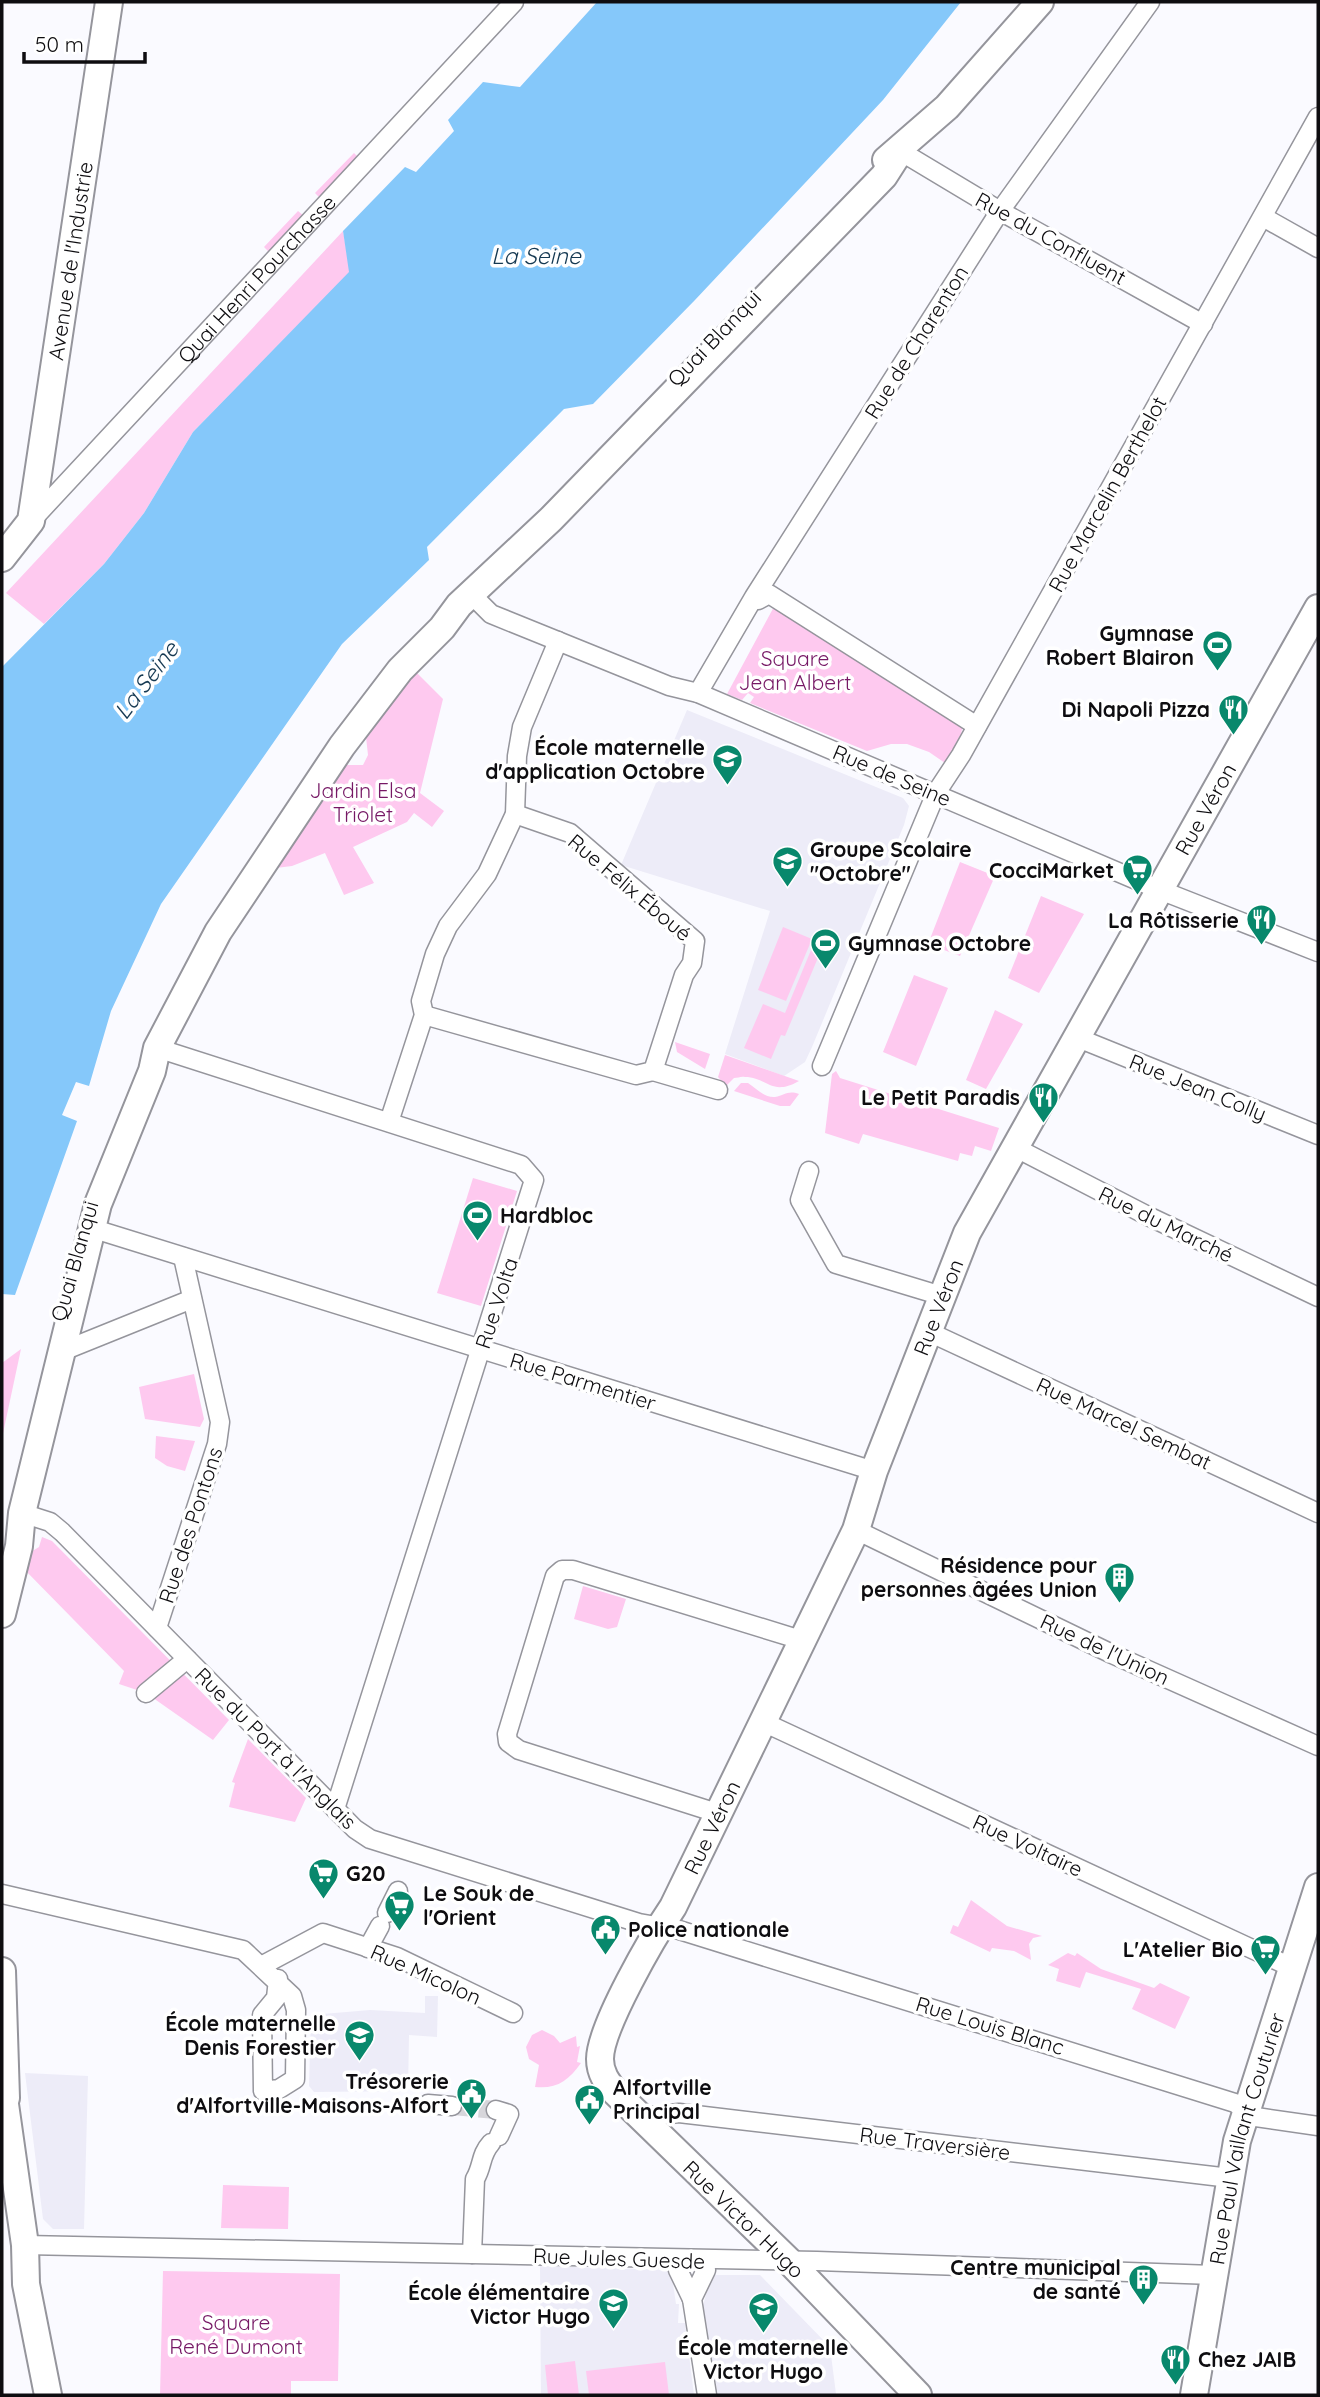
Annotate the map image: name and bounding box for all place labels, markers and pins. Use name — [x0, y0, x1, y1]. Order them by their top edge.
place label: Gymnase Robert Blairon — [1046, 620, 1194, 670]
sports icon: Gymnase Robert Blairon — [1200, 628, 1234, 672]
restaurant icon: Di Napoli Pizza — [1216, 692, 1250, 736]
place label: Di Napoli Pizza — [1062, 696, 1210, 722]
place label: École maternelle d'application Octobre — [485, 734, 705, 784]
school or university icon: École maternelle d'application Octobre — [711, 742, 745, 786]
place label: Groupe Scolaire "Octobre" — [810, 836, 972, 886]
school or university icon: Groupe Scolaire "Octobre" — [770, 844, 804, 888]
supermarket icon: CocciMarket — [1120, 853, 1154, 897]
place label: CocciMarket — [989, 857, 1114, 883]
restaurant icon: La Rôtisserie — [1245, 903, 1279, 947]
place label: La Rôtisserie — [1108, 907, 1239, 933]
sports icon: Gymnase Octobre — [808, 926, 842, 970]
place label: Gymnase Octobre — [848, 930, 1031, 956]
restaurant icon: Le Petit Paradis — [1026, 1080, 1060, 1124]
place label: Le Petit Paradis — [861, 1084, 1020, 1110]
sports icon: Hardbloc — [460, 1198, 494, 1242]
place label: Hardbloc — [500, 1202, 593, 1228]
place label: Résidence pour personnes âgées Union — [861, 1552, 1097, 1602]
building icon: Résidence pour personnes âgées Union — [1103, 1560, 1137, 1604]
supermarket icon: G20 — [306, 1856, 340, 1900]
place label: G20 — [346, 1860, 386, 1886]
place label: Le Souk de l'Orient — [423, 1880, 534, 1930]
supermarket icon: Le Souk de l'Orient — [383, 1888, 417, 1932]
public building icon: Police nationale — [588, 1912, 622, 1956]
place label: Police nationale — [628, 1916, 789, 1942]
supermarket icon: L'Atelier Bio — [1249, 1932, 1283, 1976]
place label: L'Atelier Bio — [1123, 1936, 1243, 1962]
place label: École maternelle Denis Forestier — [165, 2010, 336, 2060]
school or university icon: École maternelle Denis Forestier — [342, 2018, 376, 2062]
place label: Trésorerie d'Alfortville-Maisons-Alfort — [176, 2068, 449, 2118]
place label: Alfortville Principal — [613, 2074, 712, 2124]
public building icon: Trésorerie d'Alfortville-Maisons-Alfort — [455, 2076, 489, 2120]
public building icon: Alfortville Principal — [573, 2082, 607, 2126]
place label: Centre municipal de santé — [950, 2254, 1121, 2304]
building icon: Centre municipal de santé — [1127, 2262, 1161, 2306]
place label: École élémentaire Victor Hugo — [408, 2279, 590, 2329]
school or university icon: École élémentaire Victor Hugo — [596, 2287, 630, 2331]
school or university icon: École maternelle Victor Hugo — [746, 2290, 780, 2334]
place label: École maternelle Victor Hugo — [678, 2334, 848, 2384]
restaurant icon: Chez JAIB — [1158, 2342, 1192, 2386]
place label: Chez JAIB — [1198, 2346, 1296, 2372]

